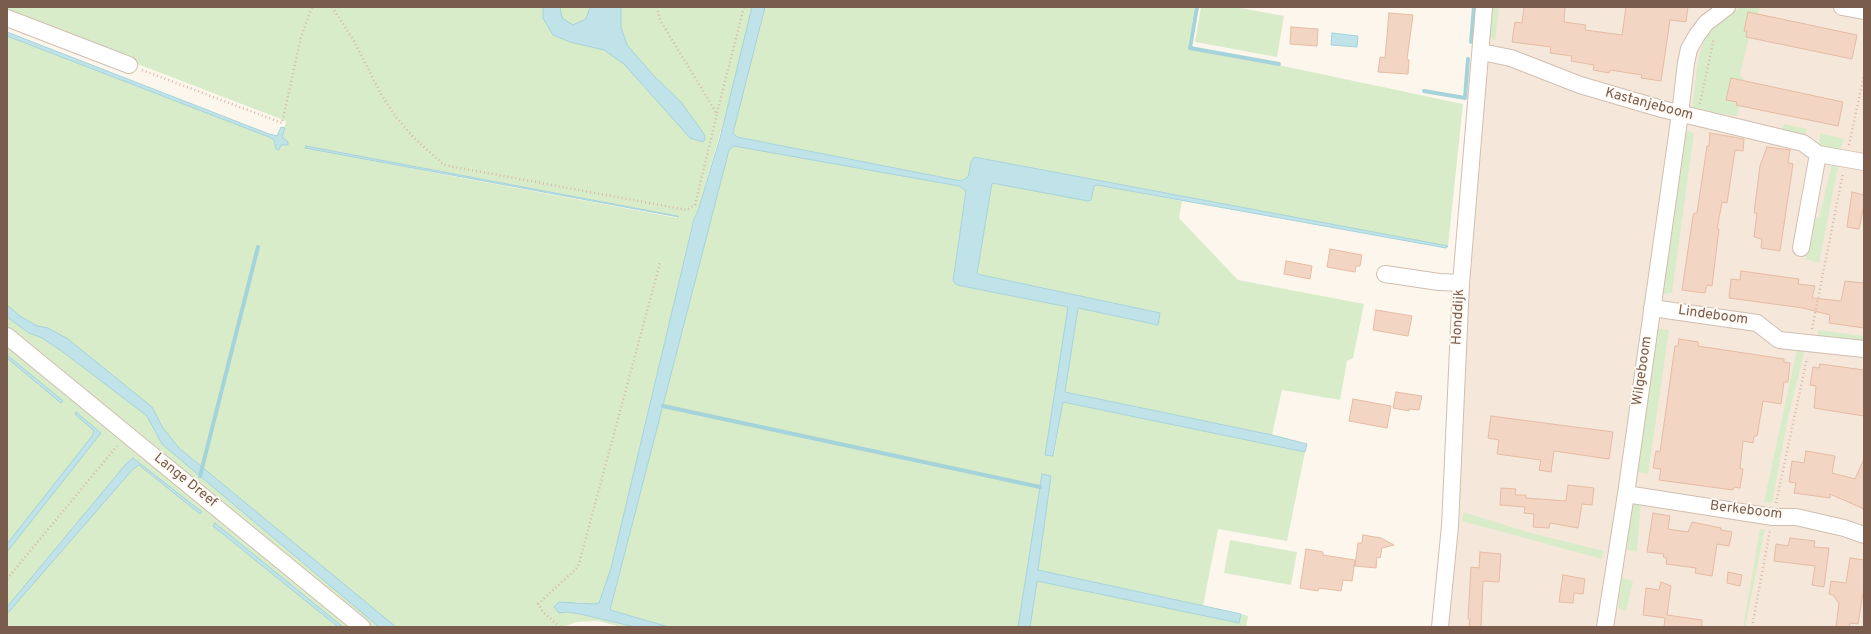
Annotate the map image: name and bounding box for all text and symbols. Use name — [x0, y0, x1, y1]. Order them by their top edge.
street label: Kastanjeboom — [1603, 85, 1695, 125]
street label: Honddijk — [1449, 288, 1469, 346]
street label: Lindeboom — [1677, 303, 1749, 329]
street label: Wilgeboom — [1630, 335, 1656, 407]
street label: Lange Dreef — [150, 450, 220, 512]
street label: Berkeboom — [1709, 498, 1783, 524]

